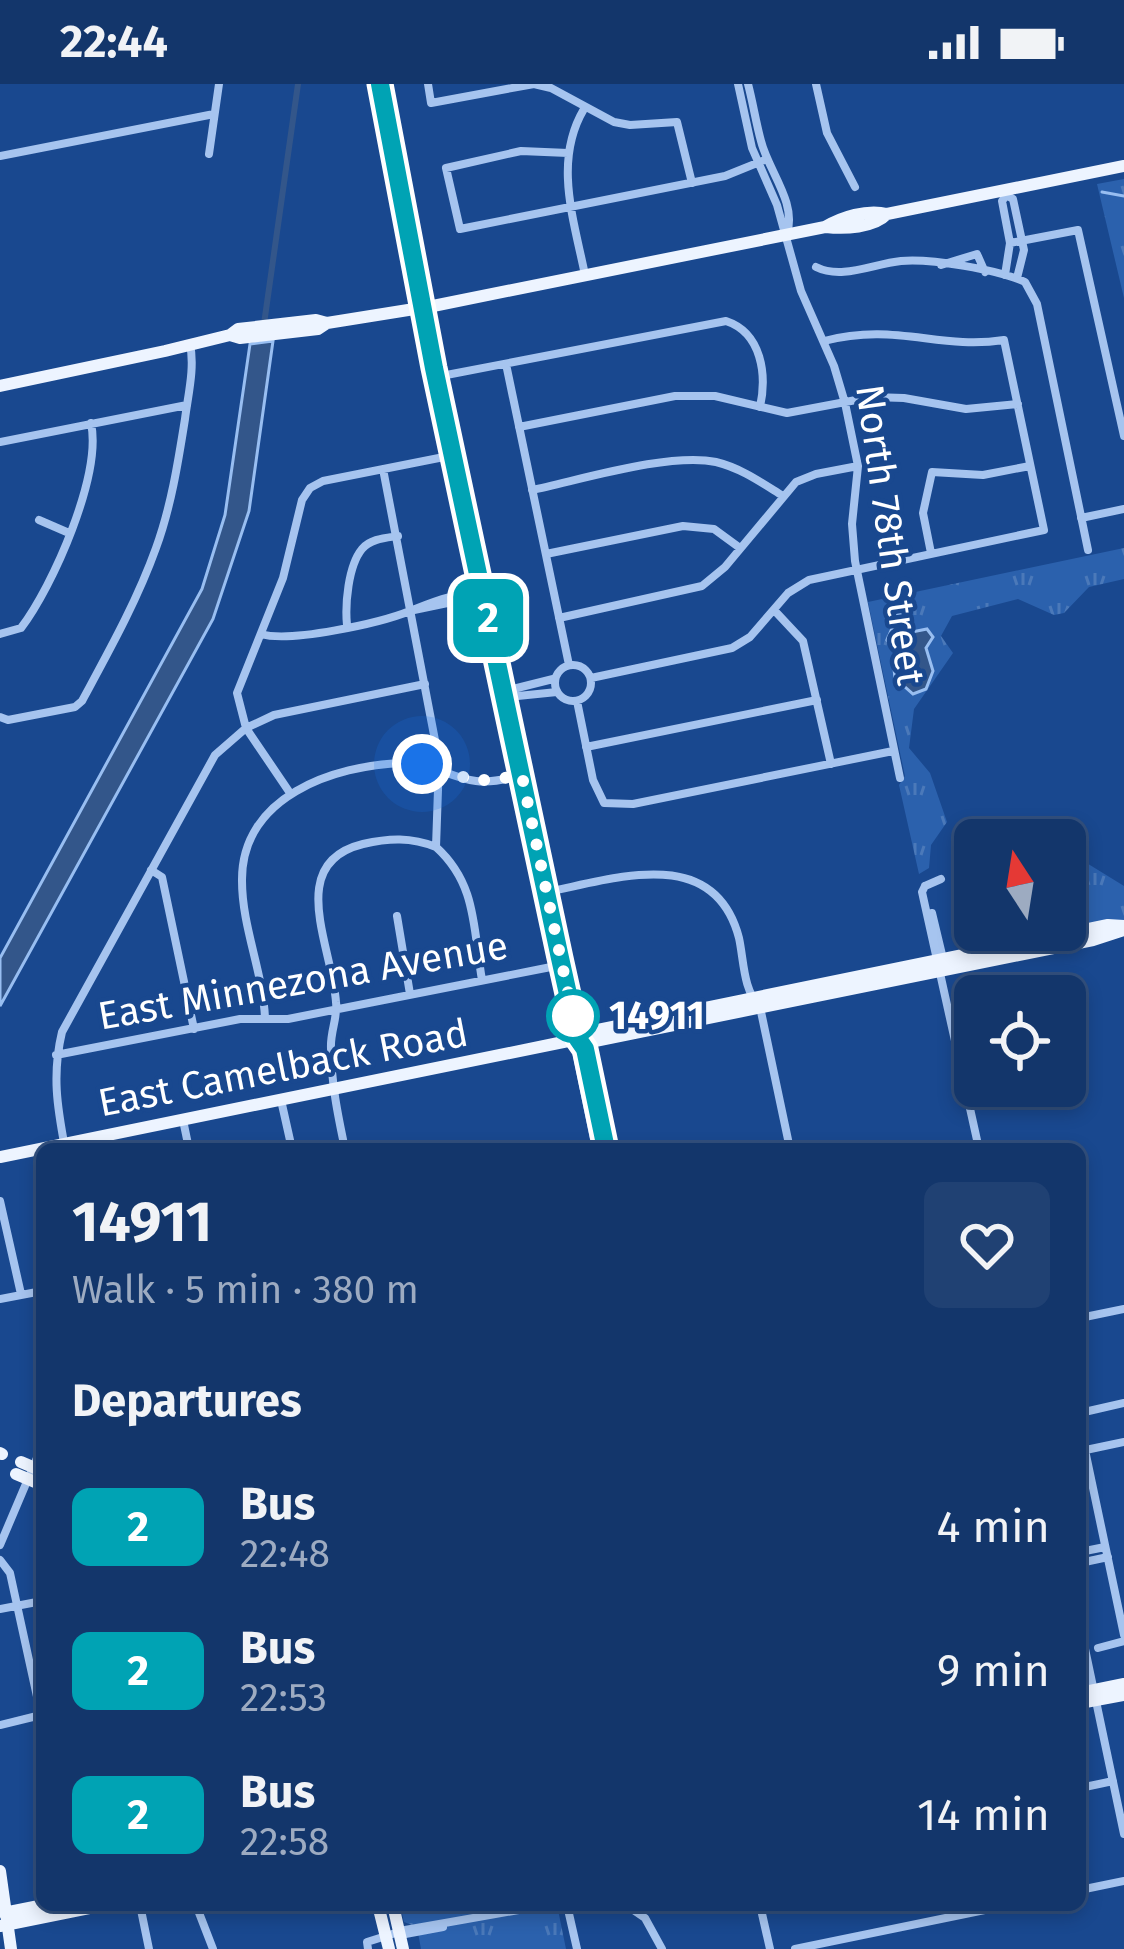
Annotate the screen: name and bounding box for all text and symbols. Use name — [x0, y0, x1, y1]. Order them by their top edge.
text: 22:44 — [60, 15, 168, 69]
street label: North 78th Street — [846, 382, 934, 689]
line badge: 2 — [449, 579, 527, 657]
text: 2 — [477, 593, 499, 643]
your location — [392, 734, 452, 794]
north arrow — [954, 819, 1086, 951]
map controls — [954, 819, 1086, 1107]
street label: East Minnezona Avenue — [95, 922, 511, 1040]
button: locate — [954, 975, 1086, 1107]
marker: 14911 — [548, 991, 598, 1041]
place label: 14911 — [609, 993, 705, 1039]
street label: East Camelback Road — [94, 1010, 472, 1126]
button: heart — [924, 1182, 1050, 1308]
text: 14911 — [72, 1188, 212, 1256]
text: Walk · 5 min · 380 m — [72, 1267, 419, 1313]
text: Departures — [72, 1374, 302, 1428]
text: Bus — [240, 1477, 315, 1531]
text: 4 min — [937, 1500, 1050, 1554]
text: 2 — [127, 1502, 149, 1552]
text: 22:48 — [240, 1531, 330, 1577]
text: Bus — [240, 1621, 315, 1675]
text: 9 min — [937, 1644, 1050, 1698]
text: 2 — [127, 1646, 149, 1696]
text: 22:53 — [240, 1675, 327, 1721]
text: Bus — [240, 1765, 315, 1819]
text: 14 min — [917, 1788, 1050, 1842]
text: 2 — [127, 1790, 149, 1840]
text: 22:58 — [240, 1819, 329, 1865]

